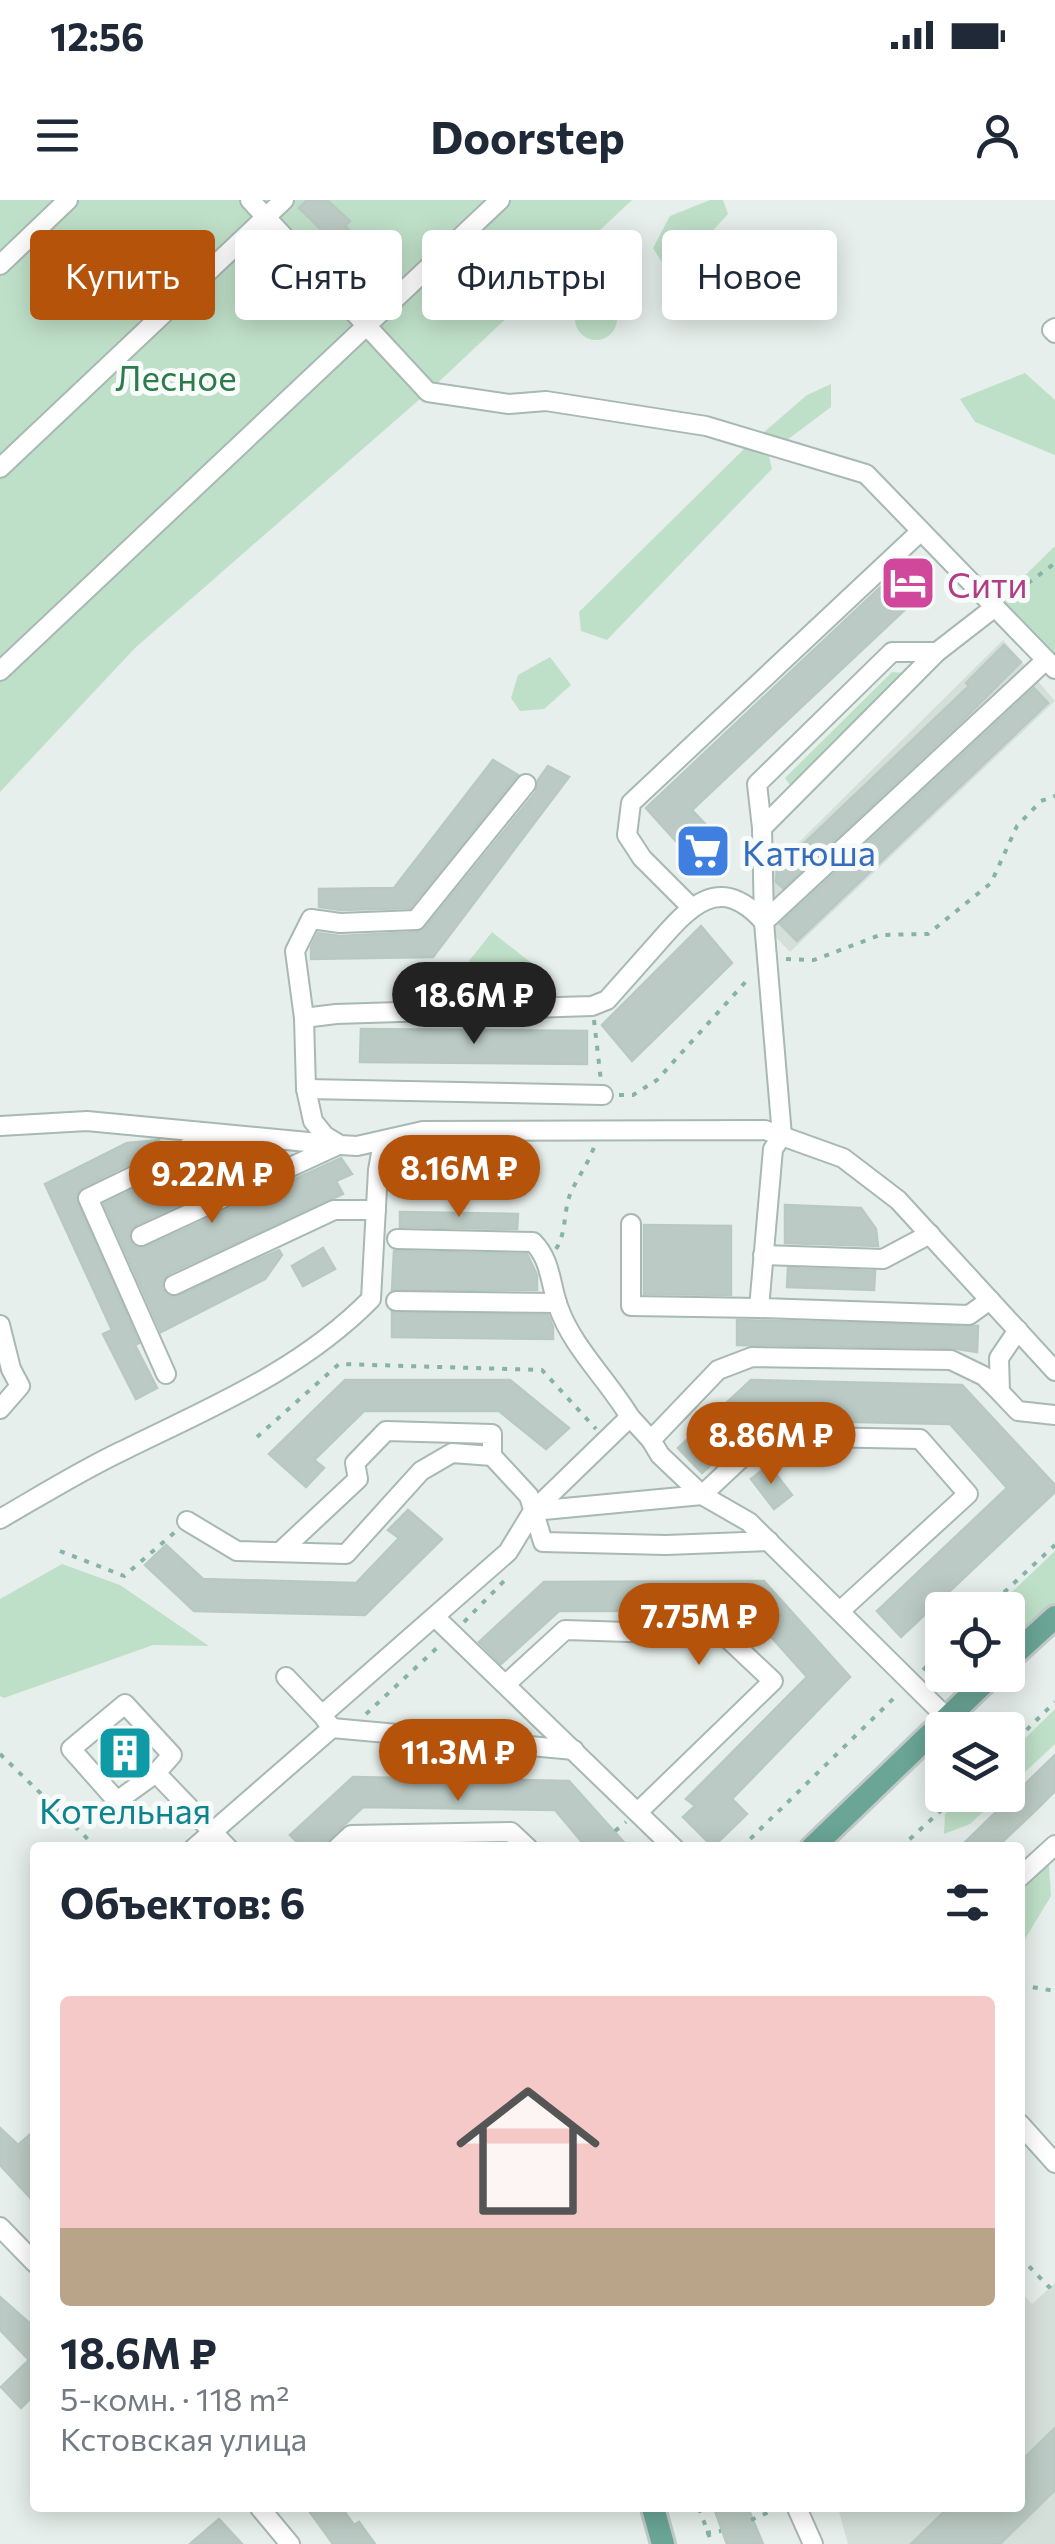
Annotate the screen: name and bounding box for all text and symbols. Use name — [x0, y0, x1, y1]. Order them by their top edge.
text: 12:56 — [50, 12, 144, 59]
icon: menu — [30, 108, 85, 163]
text: Doorstep — [430, 108, 625, 163]
icon: person — [970, 108, 1025, 163]
chip: Купить — [30, 230, 215, 320]
chip: Снять — [235, 230, 402, 320]
chip: Фильтры — [422, 230, 642, 320]
chip: Новое — [662, 230, 837, 320]
park label: Лесное — [115, 355, 237, 398]
hotel icon: Сити — [878, 553, 938, 613]
place label: Сити — [947, 562, 1028, 605]
supermarket icon: Катюша — [673, 821, 733, 881]
place label: Катюша — [742, 830, 876, 873]
pin: 18.6M ₽ — [382, 962, 566, 1047]
text: 18.6M ₽ — [414, 974, 534, 1014]
pin: 8.16M ₽ — [367, 1135, 551, 1220]
pin: 9.22M ₽ — [120, 1141, 304, 1226]
text: 8.16M ₽ — [400, 1147, 518, 1187]
text: 9.22M ₽ — [151, 1153, 273, 1193]
pin: 8.86M ₽ — [679, 1402, 863, 1487]
text: 8.86M ₽ — [709, 1414, 833, 1454]
pin: 7.75M ₽ — [607, 1583, 791, 1668]
map controls — [925, 1592, 1025, 1812]
button: locate — [925, 1592, 1025, 1692]
text: 7.75M ₽ — [640, 1595, 758, 1635]
button: layers — [925, 1712, 1025, 1812]
pin: 11.3M ₽ — [366, 1719, 550, 1804]
building icon: Котельная — [95, 1723, 155, 1783]
text: 11.3M ₽ — [401, 1731, 515, 1771]
place label: Котельная — [39, 1788, 211, 1831]
icon: filters — [940, 1875, 995, 1930]
text: Объектов: 6 — [60, 1876, 305, 1928]
icon: home — [438, 2061, 618, 2241]
text: 18.6M ₽ — [60, 2326, 217, 2378]
text: 5-комн. · 118 m² — [60, 2378, 289, 2418]
text: Кстовская улица — [60, 2418, 307, 2458]

